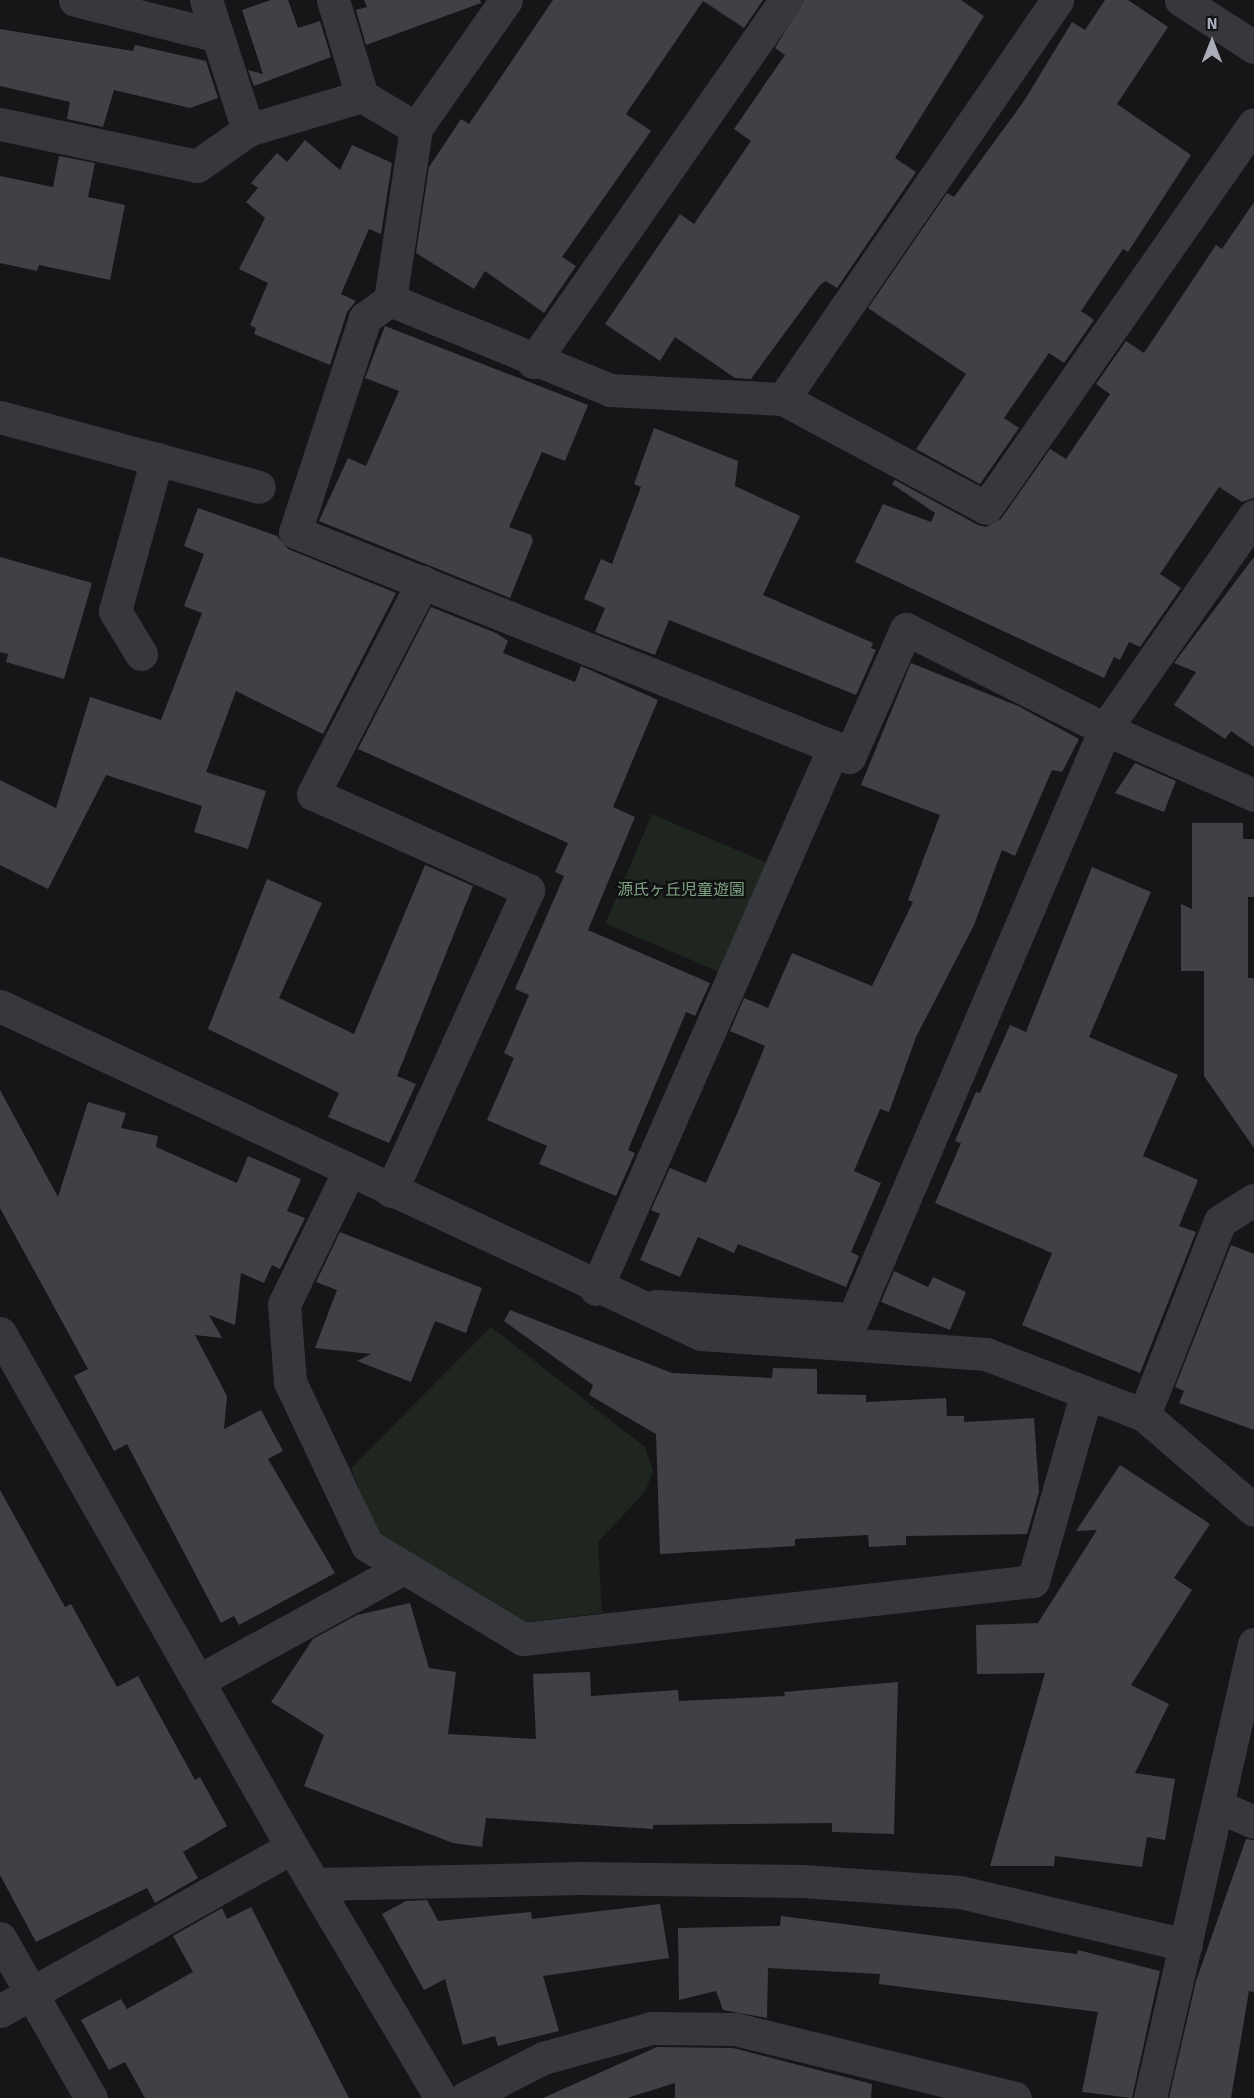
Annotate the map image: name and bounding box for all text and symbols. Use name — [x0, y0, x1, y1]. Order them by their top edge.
north arrow — [1182, 12, 1242, 72]
text: N — [1206, 14, 1218, 34]
park label: 源氏ヶ丘児童遊園 — [617, 880, 745, 900]

